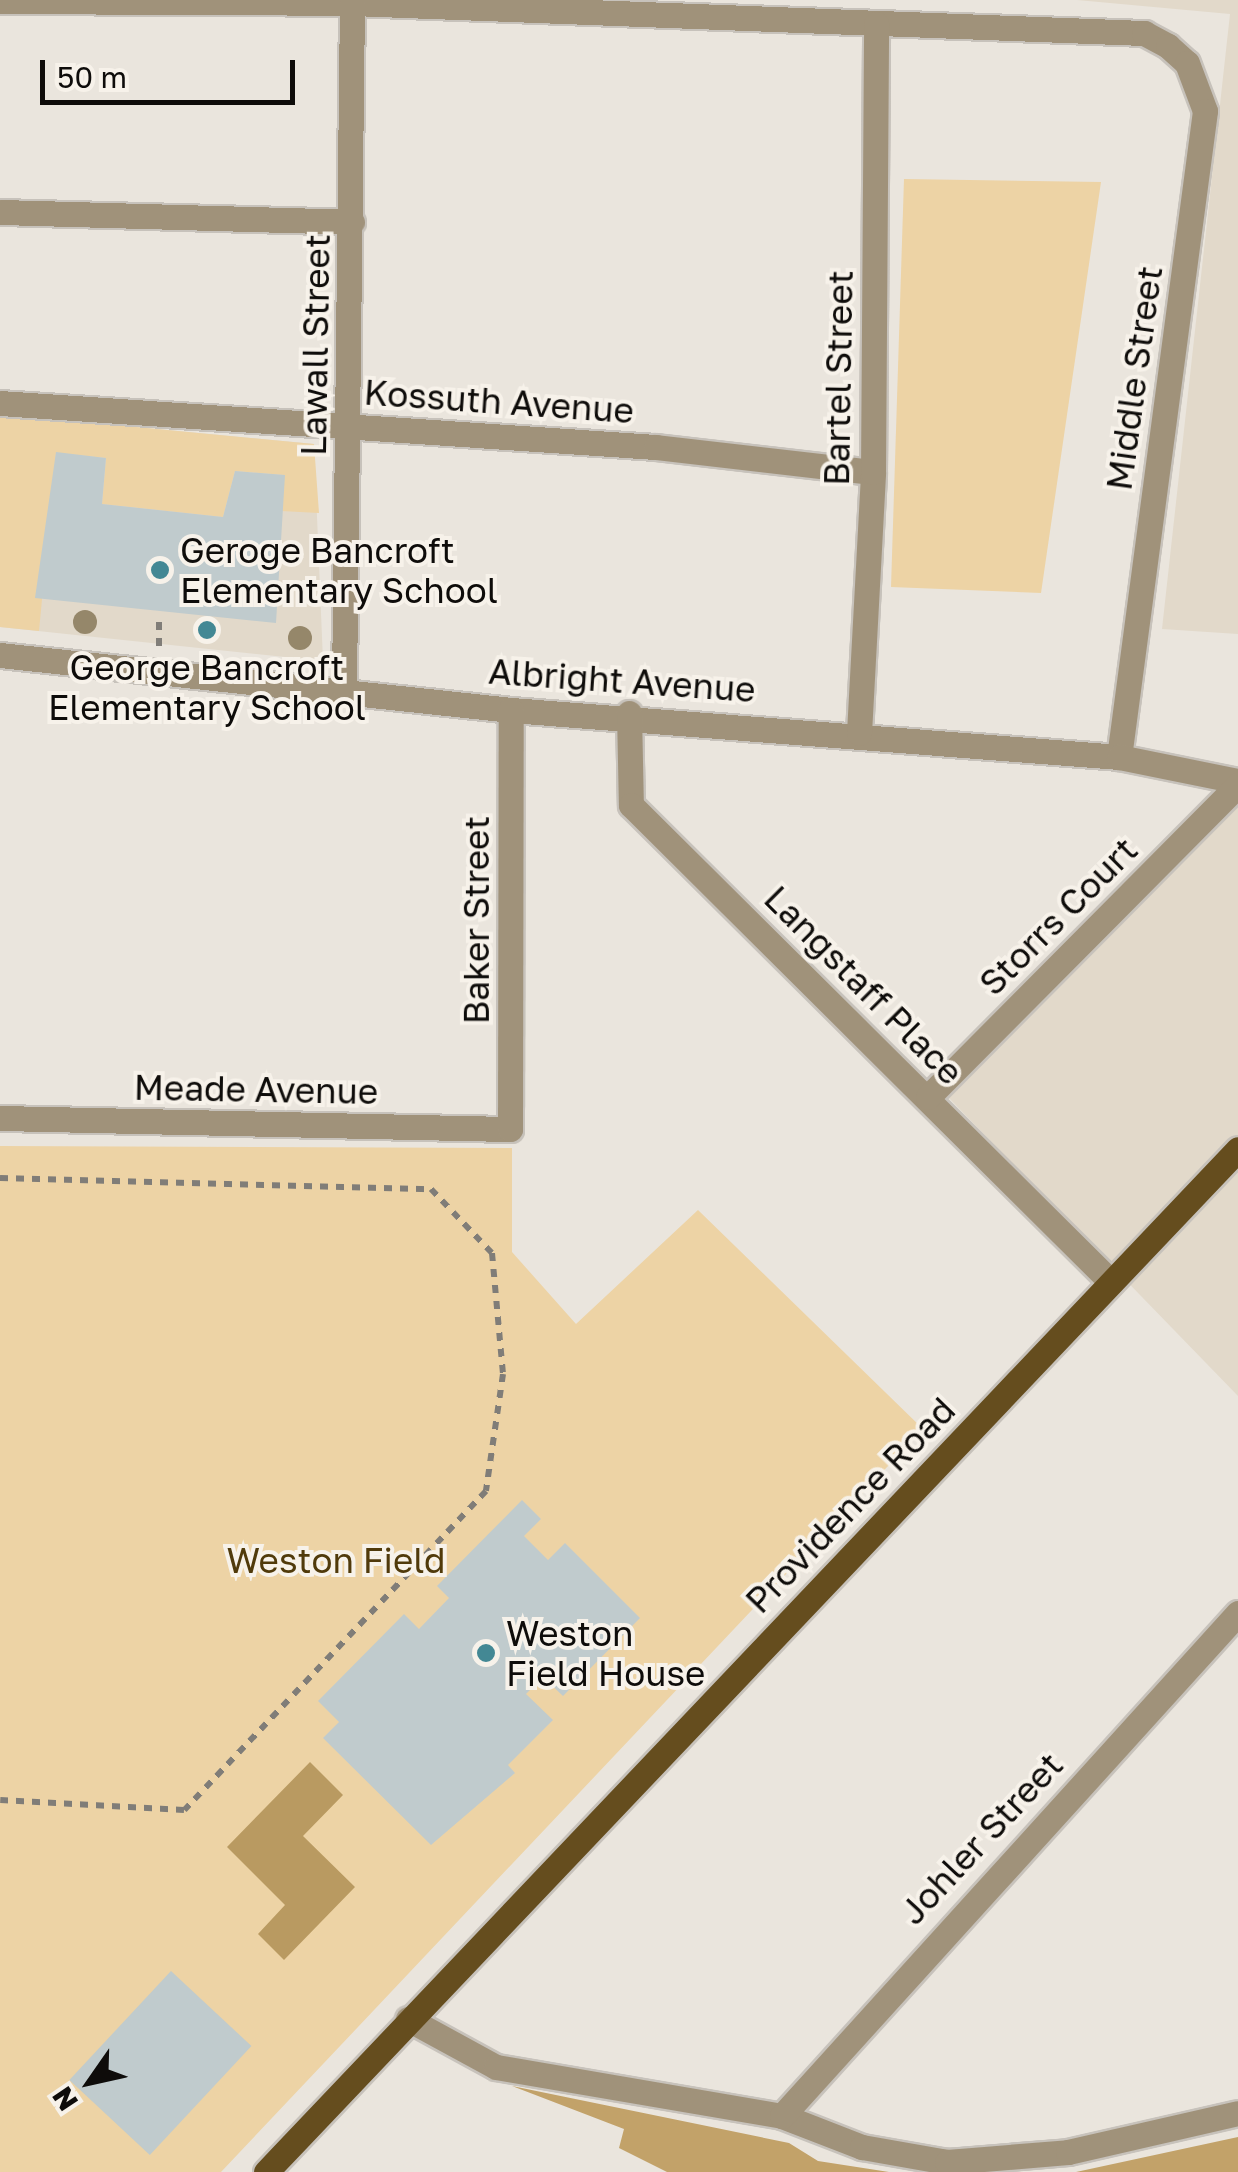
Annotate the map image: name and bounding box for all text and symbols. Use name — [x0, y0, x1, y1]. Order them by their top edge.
scale bar — [45, 40, 300, 102]
text: 50 m — [57, 59, 127, 95]
street label: Lawall Street — [292, 234, 338, 456]
street label: Middle Street — [1097, 263, 1171, 493]
street label: Bartel Street — [815, 270, 861, 486]
street label: Kossuth Avenue — [363, 371, 635, 431]
place label: Geroge Bancroft Elementary School — [180, 529, 498, 611]
marker: Geroge Bancroft Elementary School — [149, 559, 171, 581]
marker: George Bancroft Elementary School — [196, 619, 218, 641]
place label: George Bancroft Elementary School — [48, 646, 366, 728]
street label: Albright Avenue — [487, 650, 757, 710]
street label: Baker Street — [455, 816, 497, 1024]
street label: Storrs Court — [970, 828, 1146, 1004]
street label: Langstaff Place — [756, 877, 972, 1093]
street label: Meade Avenue — [134, 1066, 378, 1112]
street label: Providence Road — [737, 1389, 963, 1621]
park label: Weston Field — [226, 1539, 446, 1581]
place label: Weston Field House — [506, 1612, 705, 1694]
marker: Weston Field House — [475, 1642, 497, 1664]
street label: Johler Street — [891, 1744, 1071, 1932]
north arrow — [40, 2032, 140, 2132]
text: N — [45, 2081, 84, 2117]

